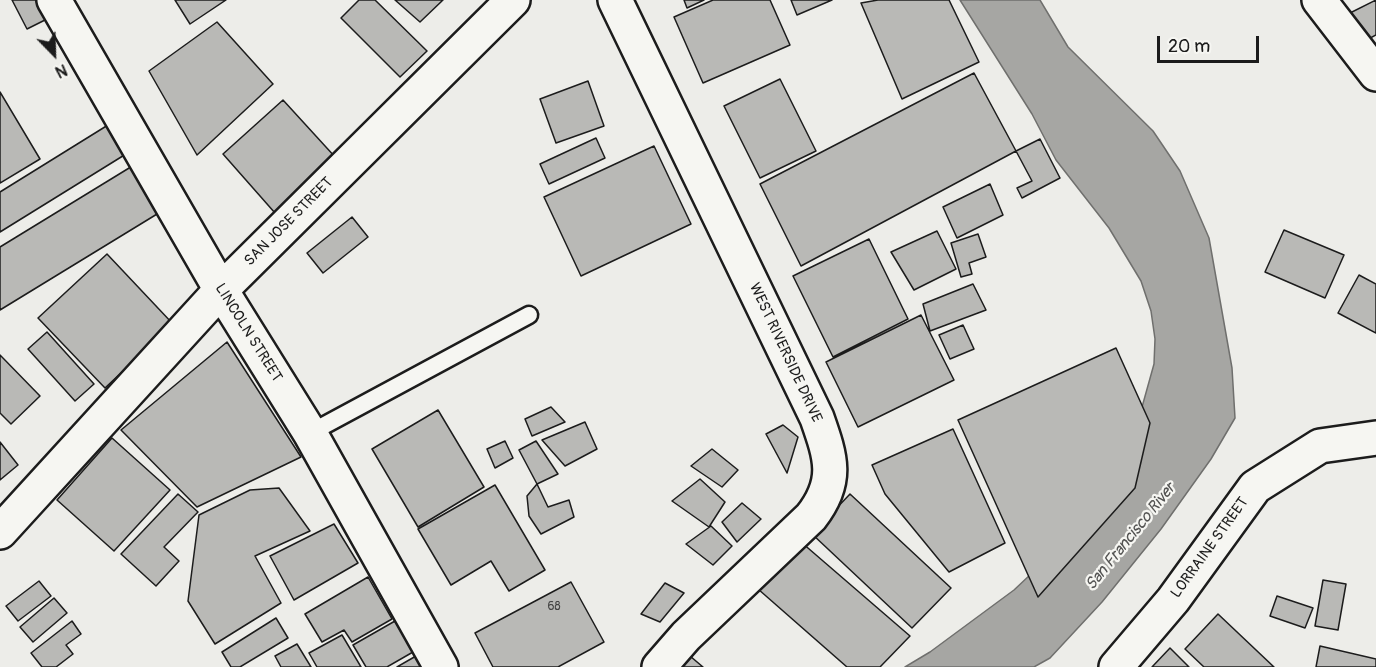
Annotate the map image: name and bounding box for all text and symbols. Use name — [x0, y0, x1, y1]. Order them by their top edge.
north arrow — [24, 24, 84, 84]
scale bar — [1160, 24, 1262, 62]
text: 20 m — [1168, 35, 1210, 58]
text: N — [52, 59, 70, 82]
street label: SAN JOSE STREET — [241, 174, 337, 270]
street label: WEST RIVERSIDE DRIVE — [745, 280, 825, 426]
street label: LINCOLN STREET — [211, 281, 285, 385]
water label: San Francisco River — [1082, 480, 1180, 594]
street label: LORRAINE STREET — [1167, 494, 1253, 602]
house number: 68 — [547, 600, 561, 614]

